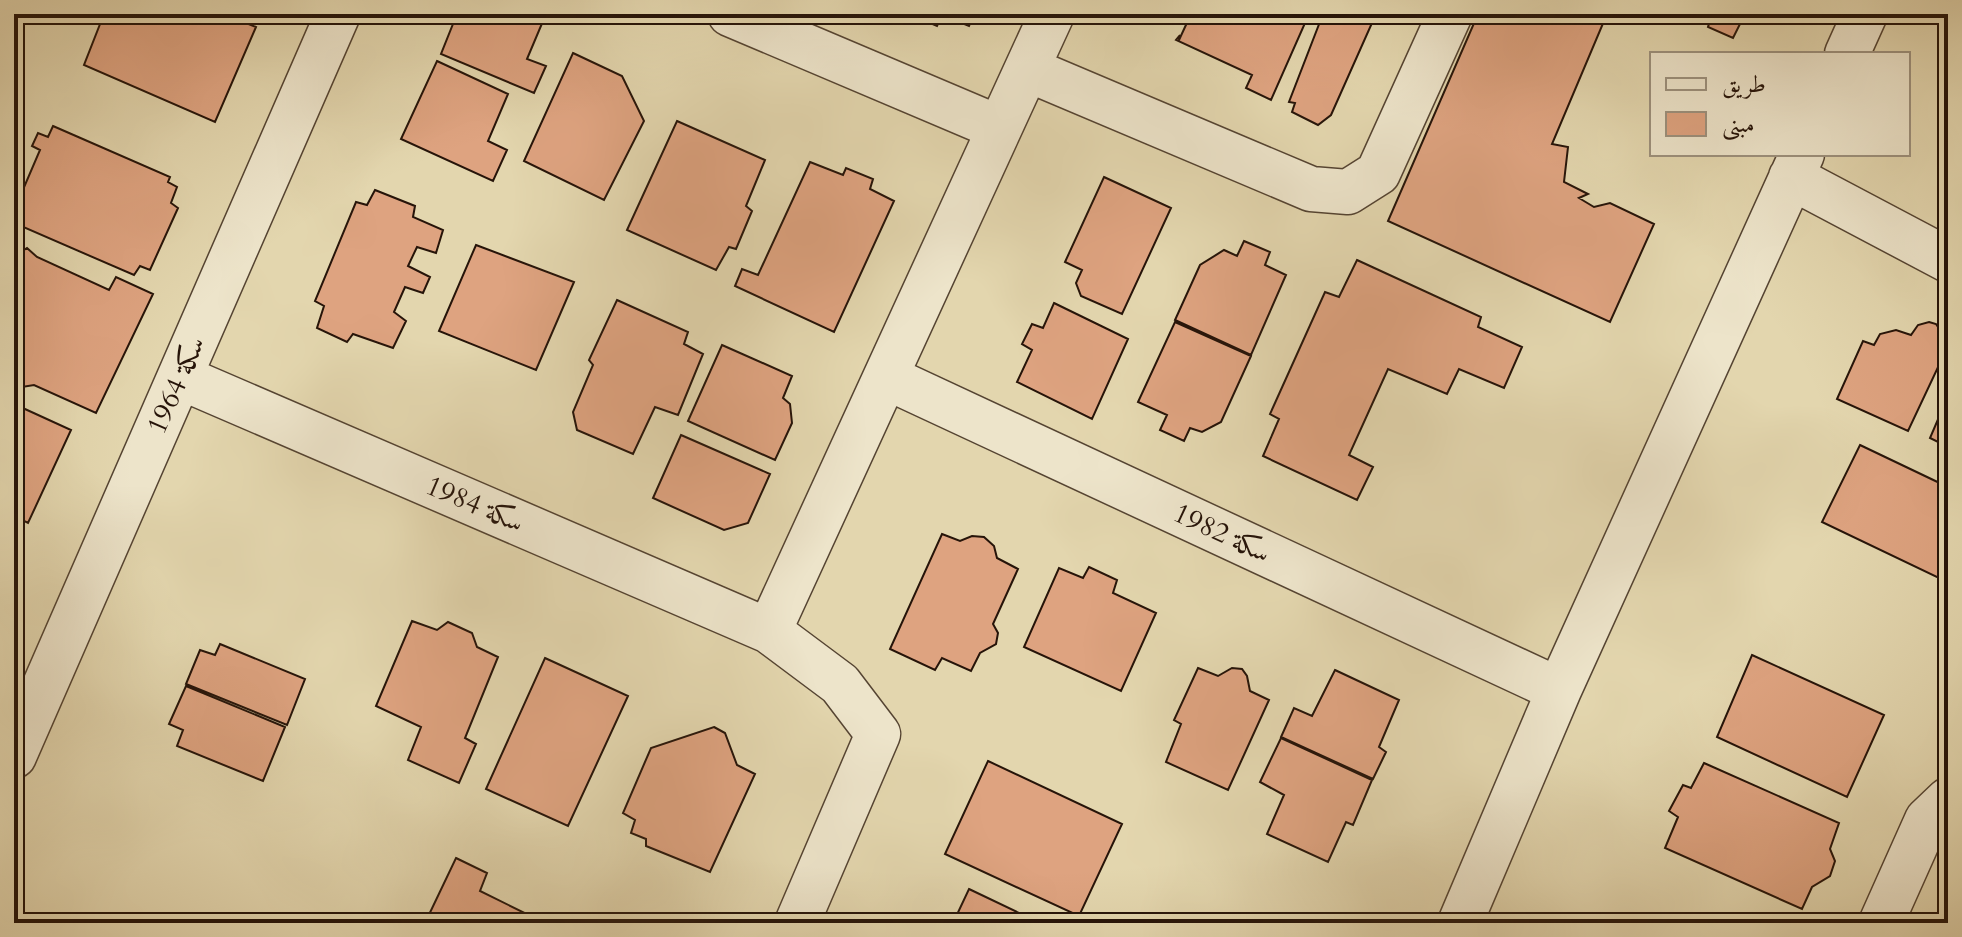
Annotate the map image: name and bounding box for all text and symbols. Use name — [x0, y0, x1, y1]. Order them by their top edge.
legend — [1650, 52, 1910, 156]
text: طريق — [1722, 68, 1766, 101]
text: مبنى — [1722, 108, 1755, 141]
street label: سكة 1964 — [138, 330, 214, 440]
street label: سكة 1984 — [420, 466, 530, 542]
street label: سكة 1982 — [1167, 494, 1277, 572]

